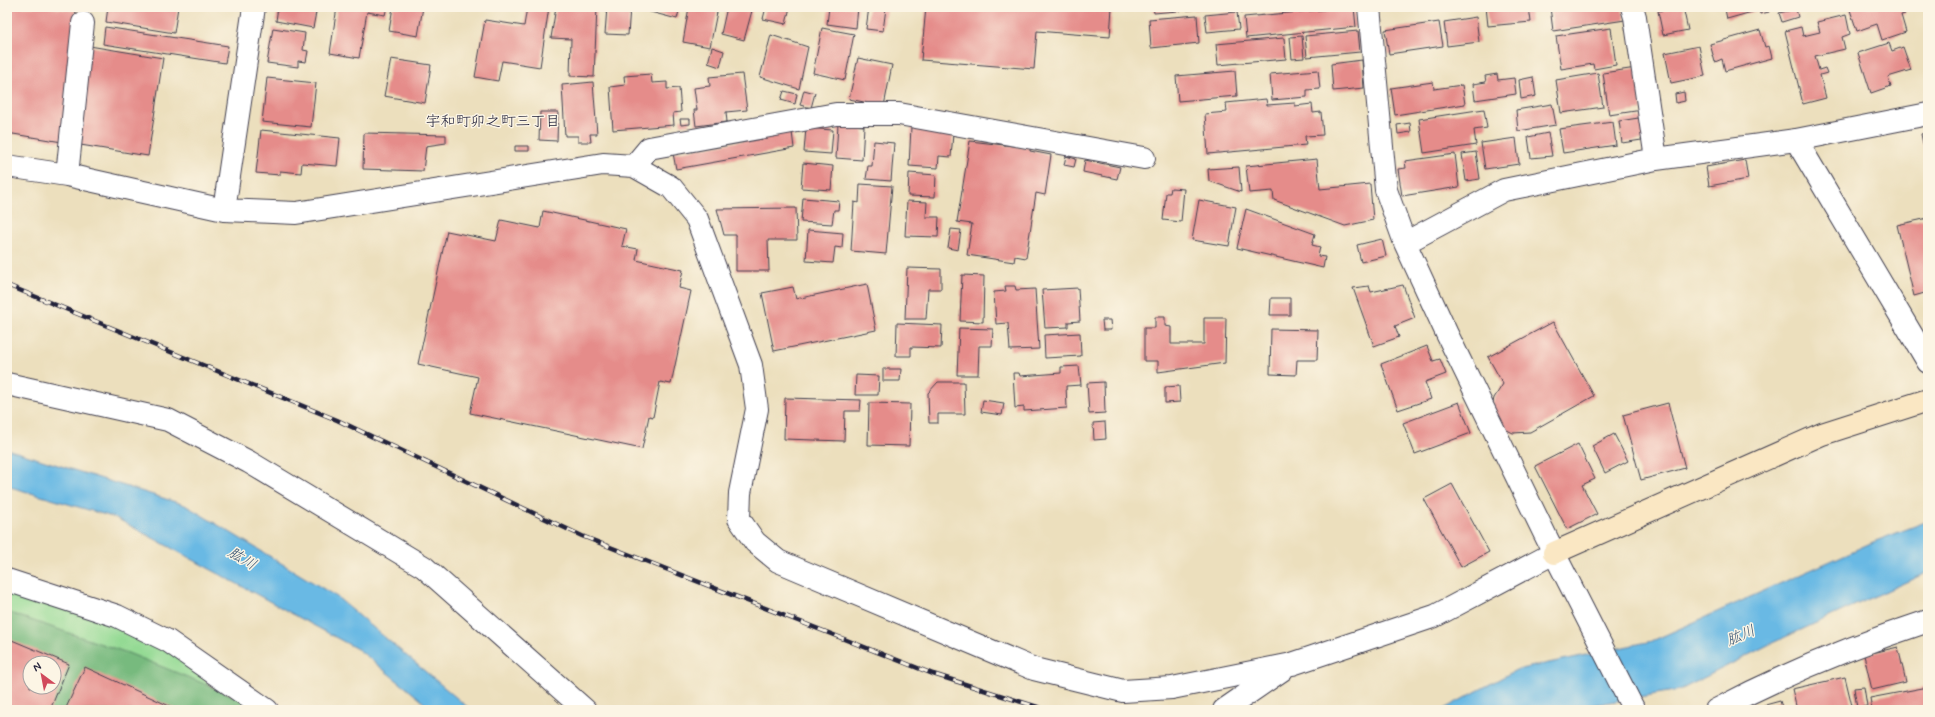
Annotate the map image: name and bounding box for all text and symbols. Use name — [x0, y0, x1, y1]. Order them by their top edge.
district label: 宇和町卯之町三丁目 — [425, 112, 561, 132]
water label: 肱川 — [224, 543, 260, 575]
water label: 肱川 — [1723, 621, 1759, 651]
north arrow — [22, 655, 62, 695]
text: N — [30, 659, 44, 675]

